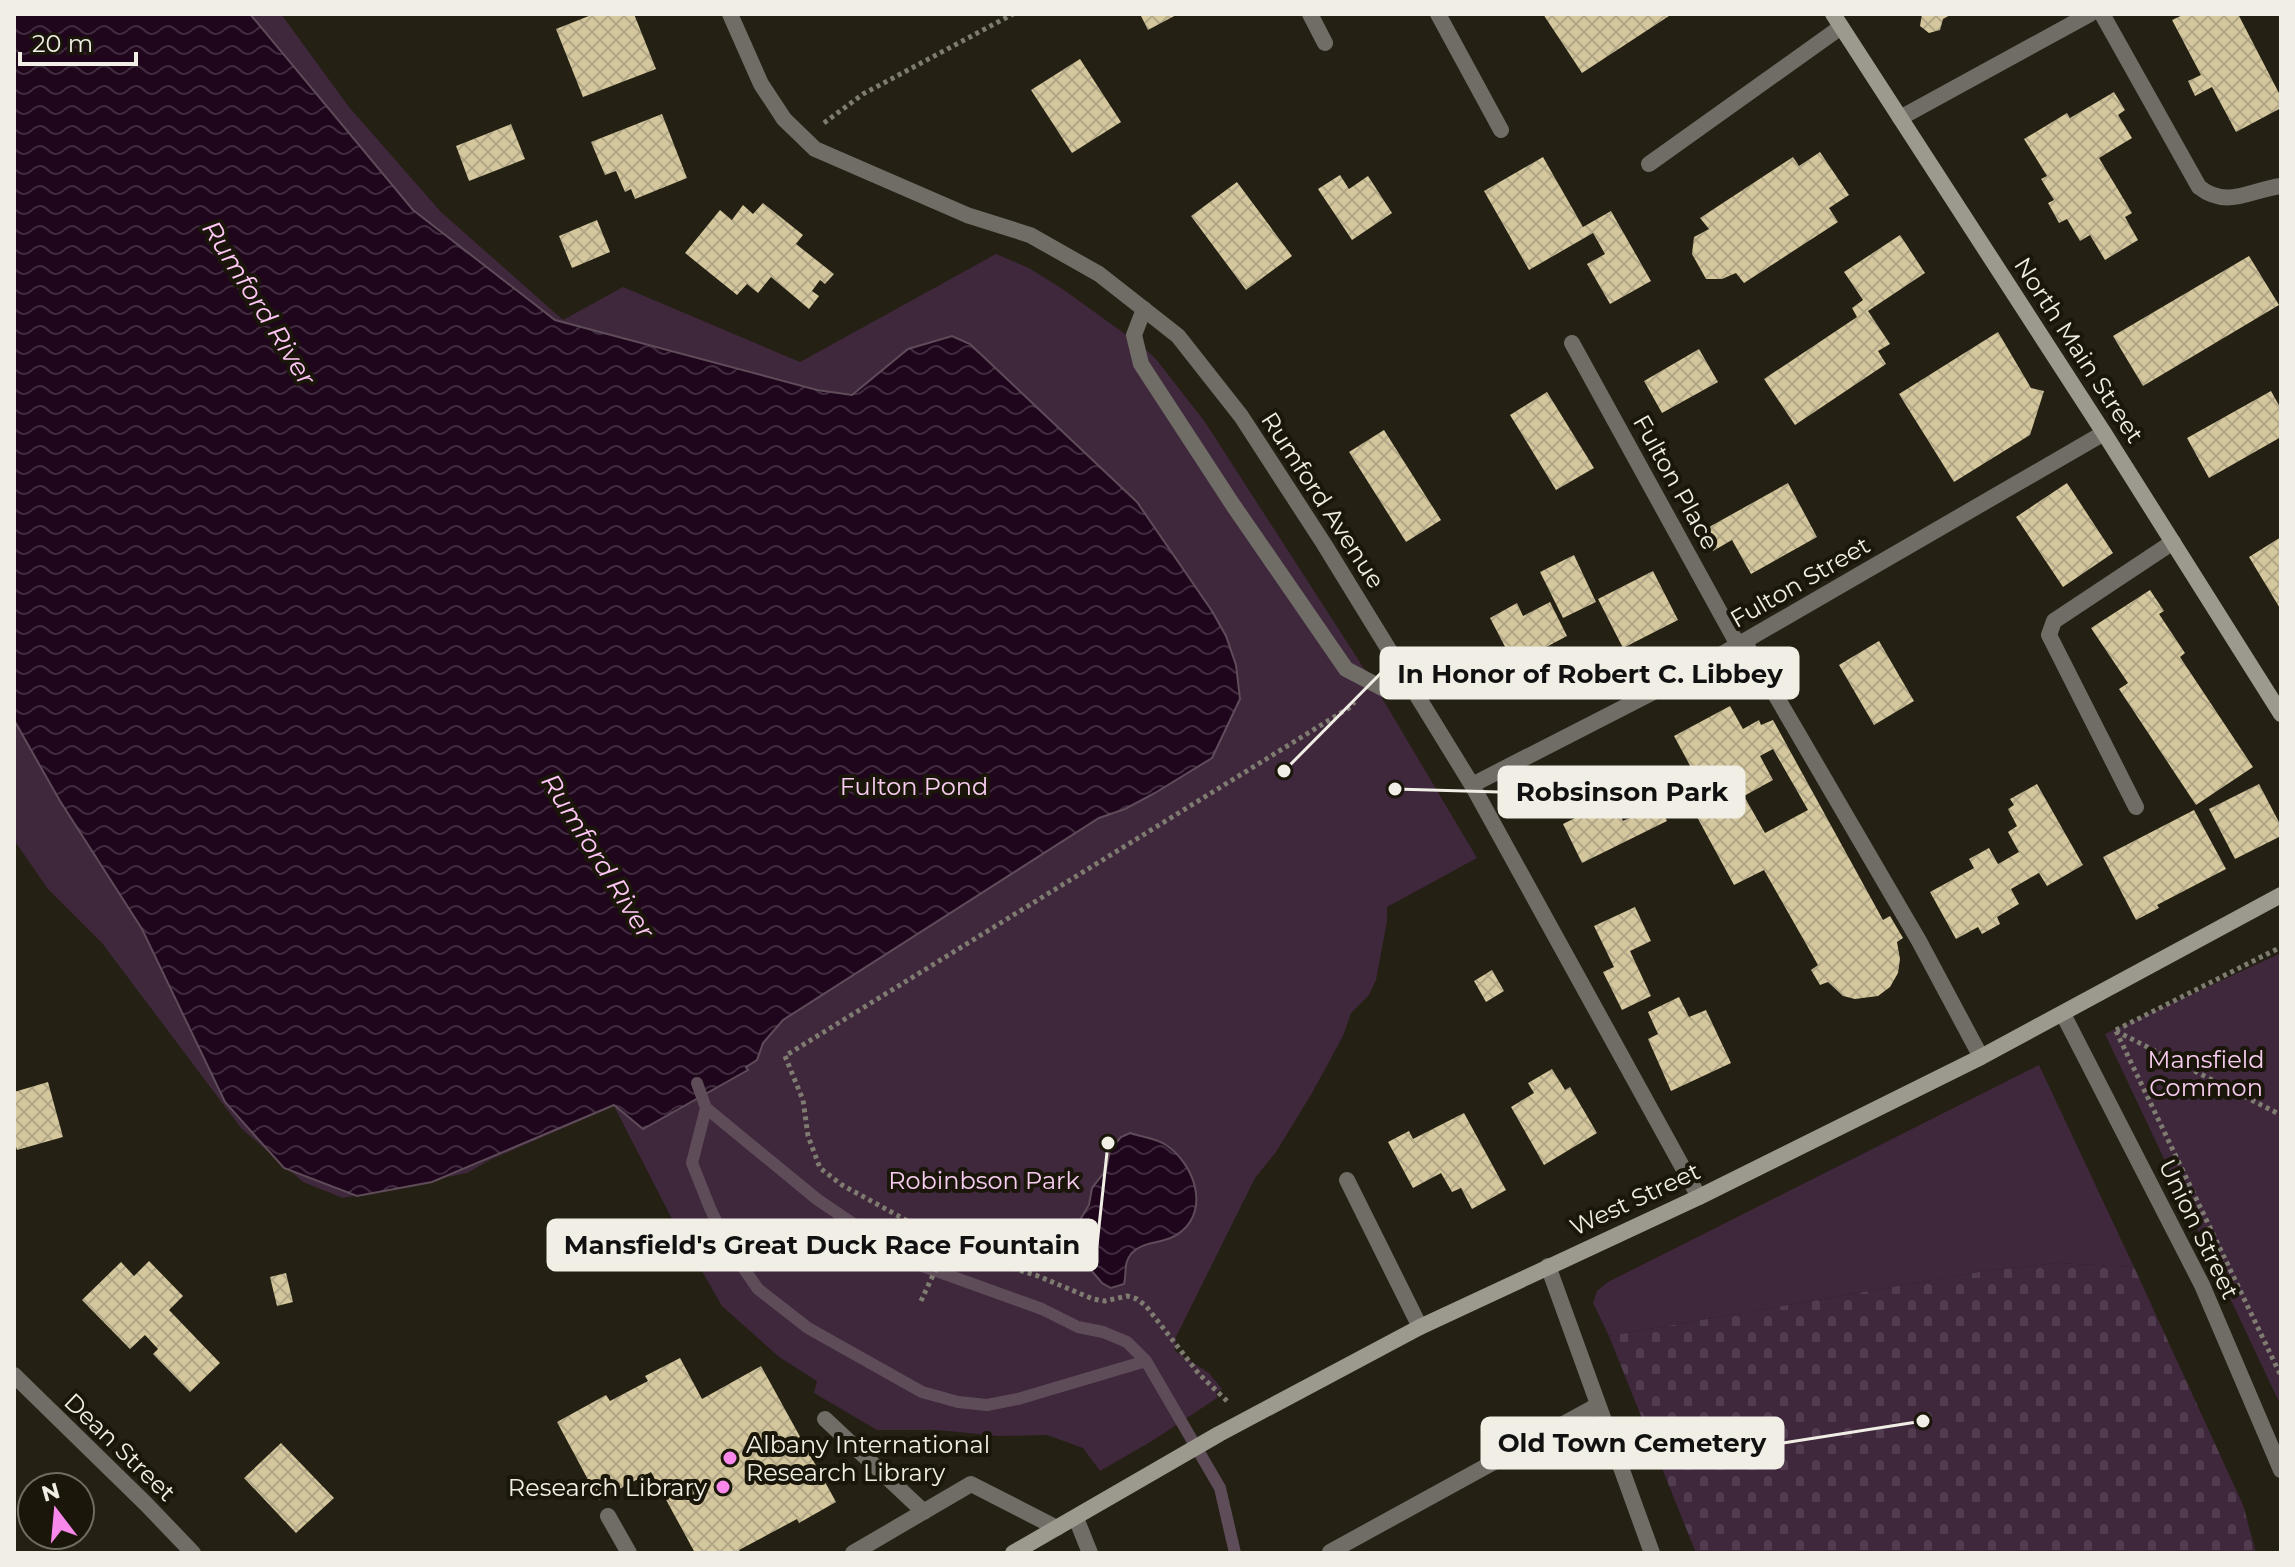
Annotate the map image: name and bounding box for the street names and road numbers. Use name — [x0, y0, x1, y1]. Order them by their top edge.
street label: North Main Street — [2008, 252, 2150, 448]
street label: Rumford Avenue — [1255, 406, 1391, 594]
street label: Fulton Place — [1627, 410, 1725, 554]
street label: Fulton Street — [1725, 530, 1875, 634]
street label: Union Street — [2153, 1154, 2245, 1304]
street label: West Street — [1565, 1156, 1705, 1242]
street label: Dean Street — [58, 1387, 182, 1507]

